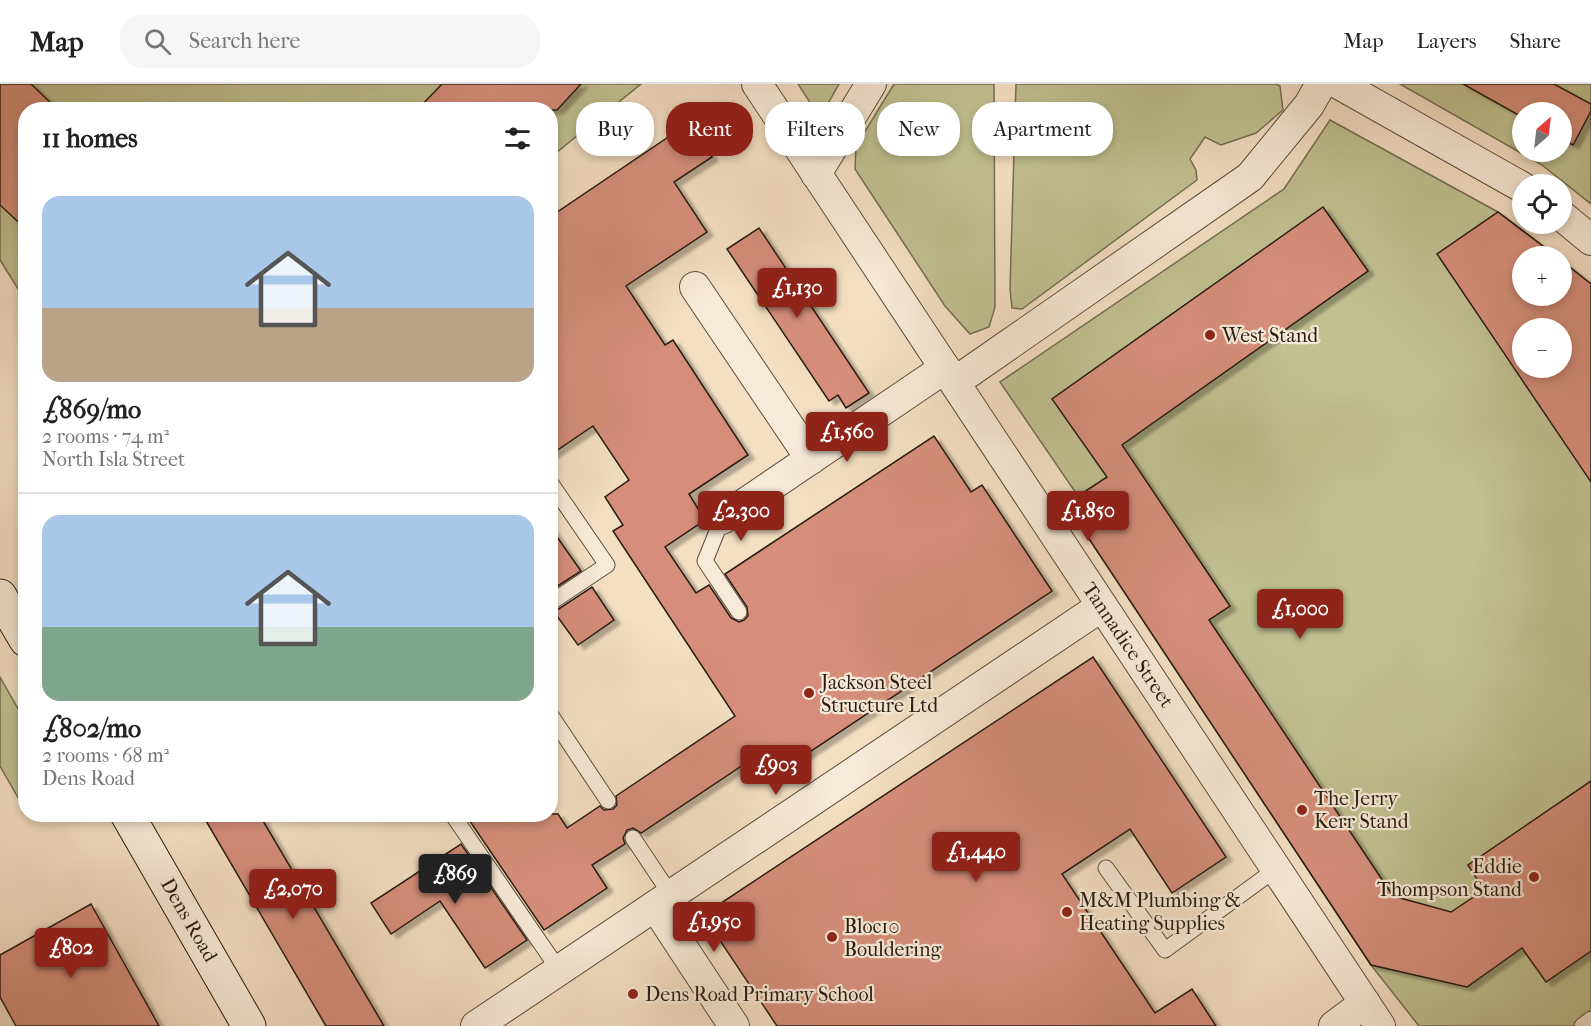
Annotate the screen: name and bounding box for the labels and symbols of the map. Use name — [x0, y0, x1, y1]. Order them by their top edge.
north arrow — [1512, 102, 1572, 162]
pin: £1,130 — [748, 268, 846, 319]
place label: West Stand — [1221, 324, 1319, 347]
marker: West Stand — [1203, 328, 1217, 342]
pin: £1,560 — [798, 412, 896, 463]
pin: £2,300 — [692, 491, 790, 542]
pin: £1,850 — [1039, 491, 1137, 542]
street label: Tannadice Street — [1078, 578, 1178, 712]
pin: £1,000 — [1251, 589, 1349, 640]
place label: Jackson Steel Structure Ltd — [819, 671, 939, 717]
marker: Jackson Steel Structure Ltd — [802, 686, 816, 700]
pin: £903 — [740, 745, 812, 796]
place label: The Jerry Kerr Stand — [1314, 787, 1410, 833]
marker: The Jerry Kerr Stand — [1295, 803, 1309, 817]
pin: £1,440 — [927, 832, 1025, 883]
pin: £869 — [419, 854, 491, 905]
place label: Eddie Thompson Stand — [1377, 855, 1523, 901]
pin: £2,070 — [244, 869, 342, 920]
marker: Eddie Thompson Stand — [1527, 870, 1541, 884]
street label: Dens Road — [156, 874, 223, 967]
place label: M&M Plumbing & Heating Supplies — [1079, 889, 1241, 935]
pin: £1,950 — [665, 902, 763, 953]
marker: M&M Plumbing & Heating Supplies — [1060, 905, 1074, 919]
place label: Bloc10 Bouldering — [844, 915, 941, 961]
pin: £802 — [35, 928, 107, 979]
marker: Bloc10 Bouldering — [825, 930, 839, 944]
place label: Dens Road Primary School — [645, 983, 874, 1006]
marker: Dens Road Primary School — [626, 987, 640, 1001]

